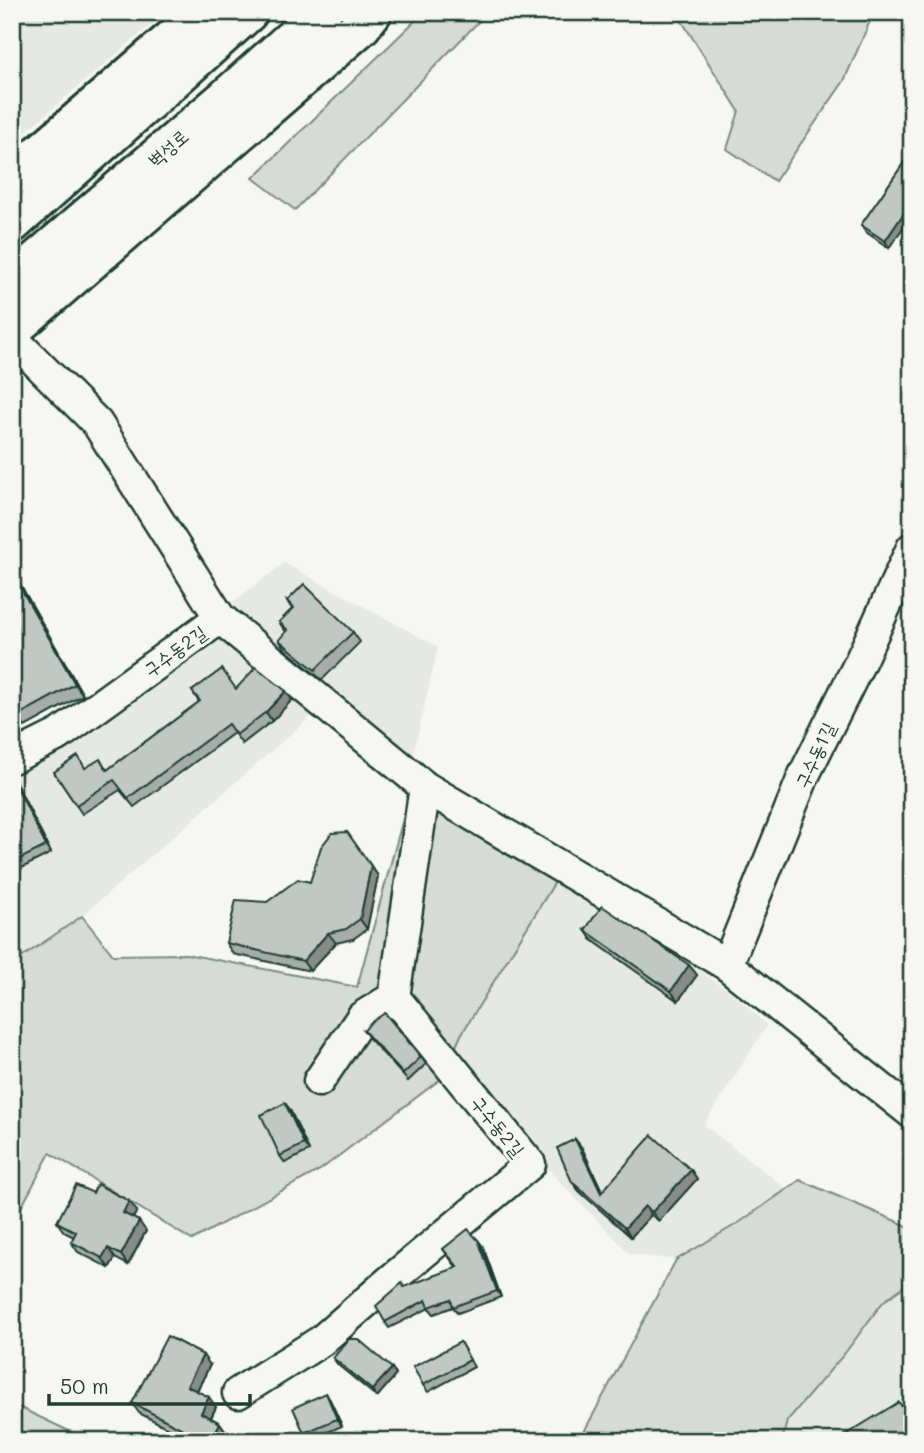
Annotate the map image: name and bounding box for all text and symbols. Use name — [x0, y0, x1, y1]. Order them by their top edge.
street label: 벽성로 — [142, 123, 193, 172]
street label: 구수동2길 — [138, 619, 211, 682]
street label: 구수동1길 — [788, 718, 841, 792]
street label: 구수동2길 — [466, 1090, 531, 1161]
scale bar — [49, 1362, 250, 1406]
text: 50 m — [60, 1372, 109, 1399]

